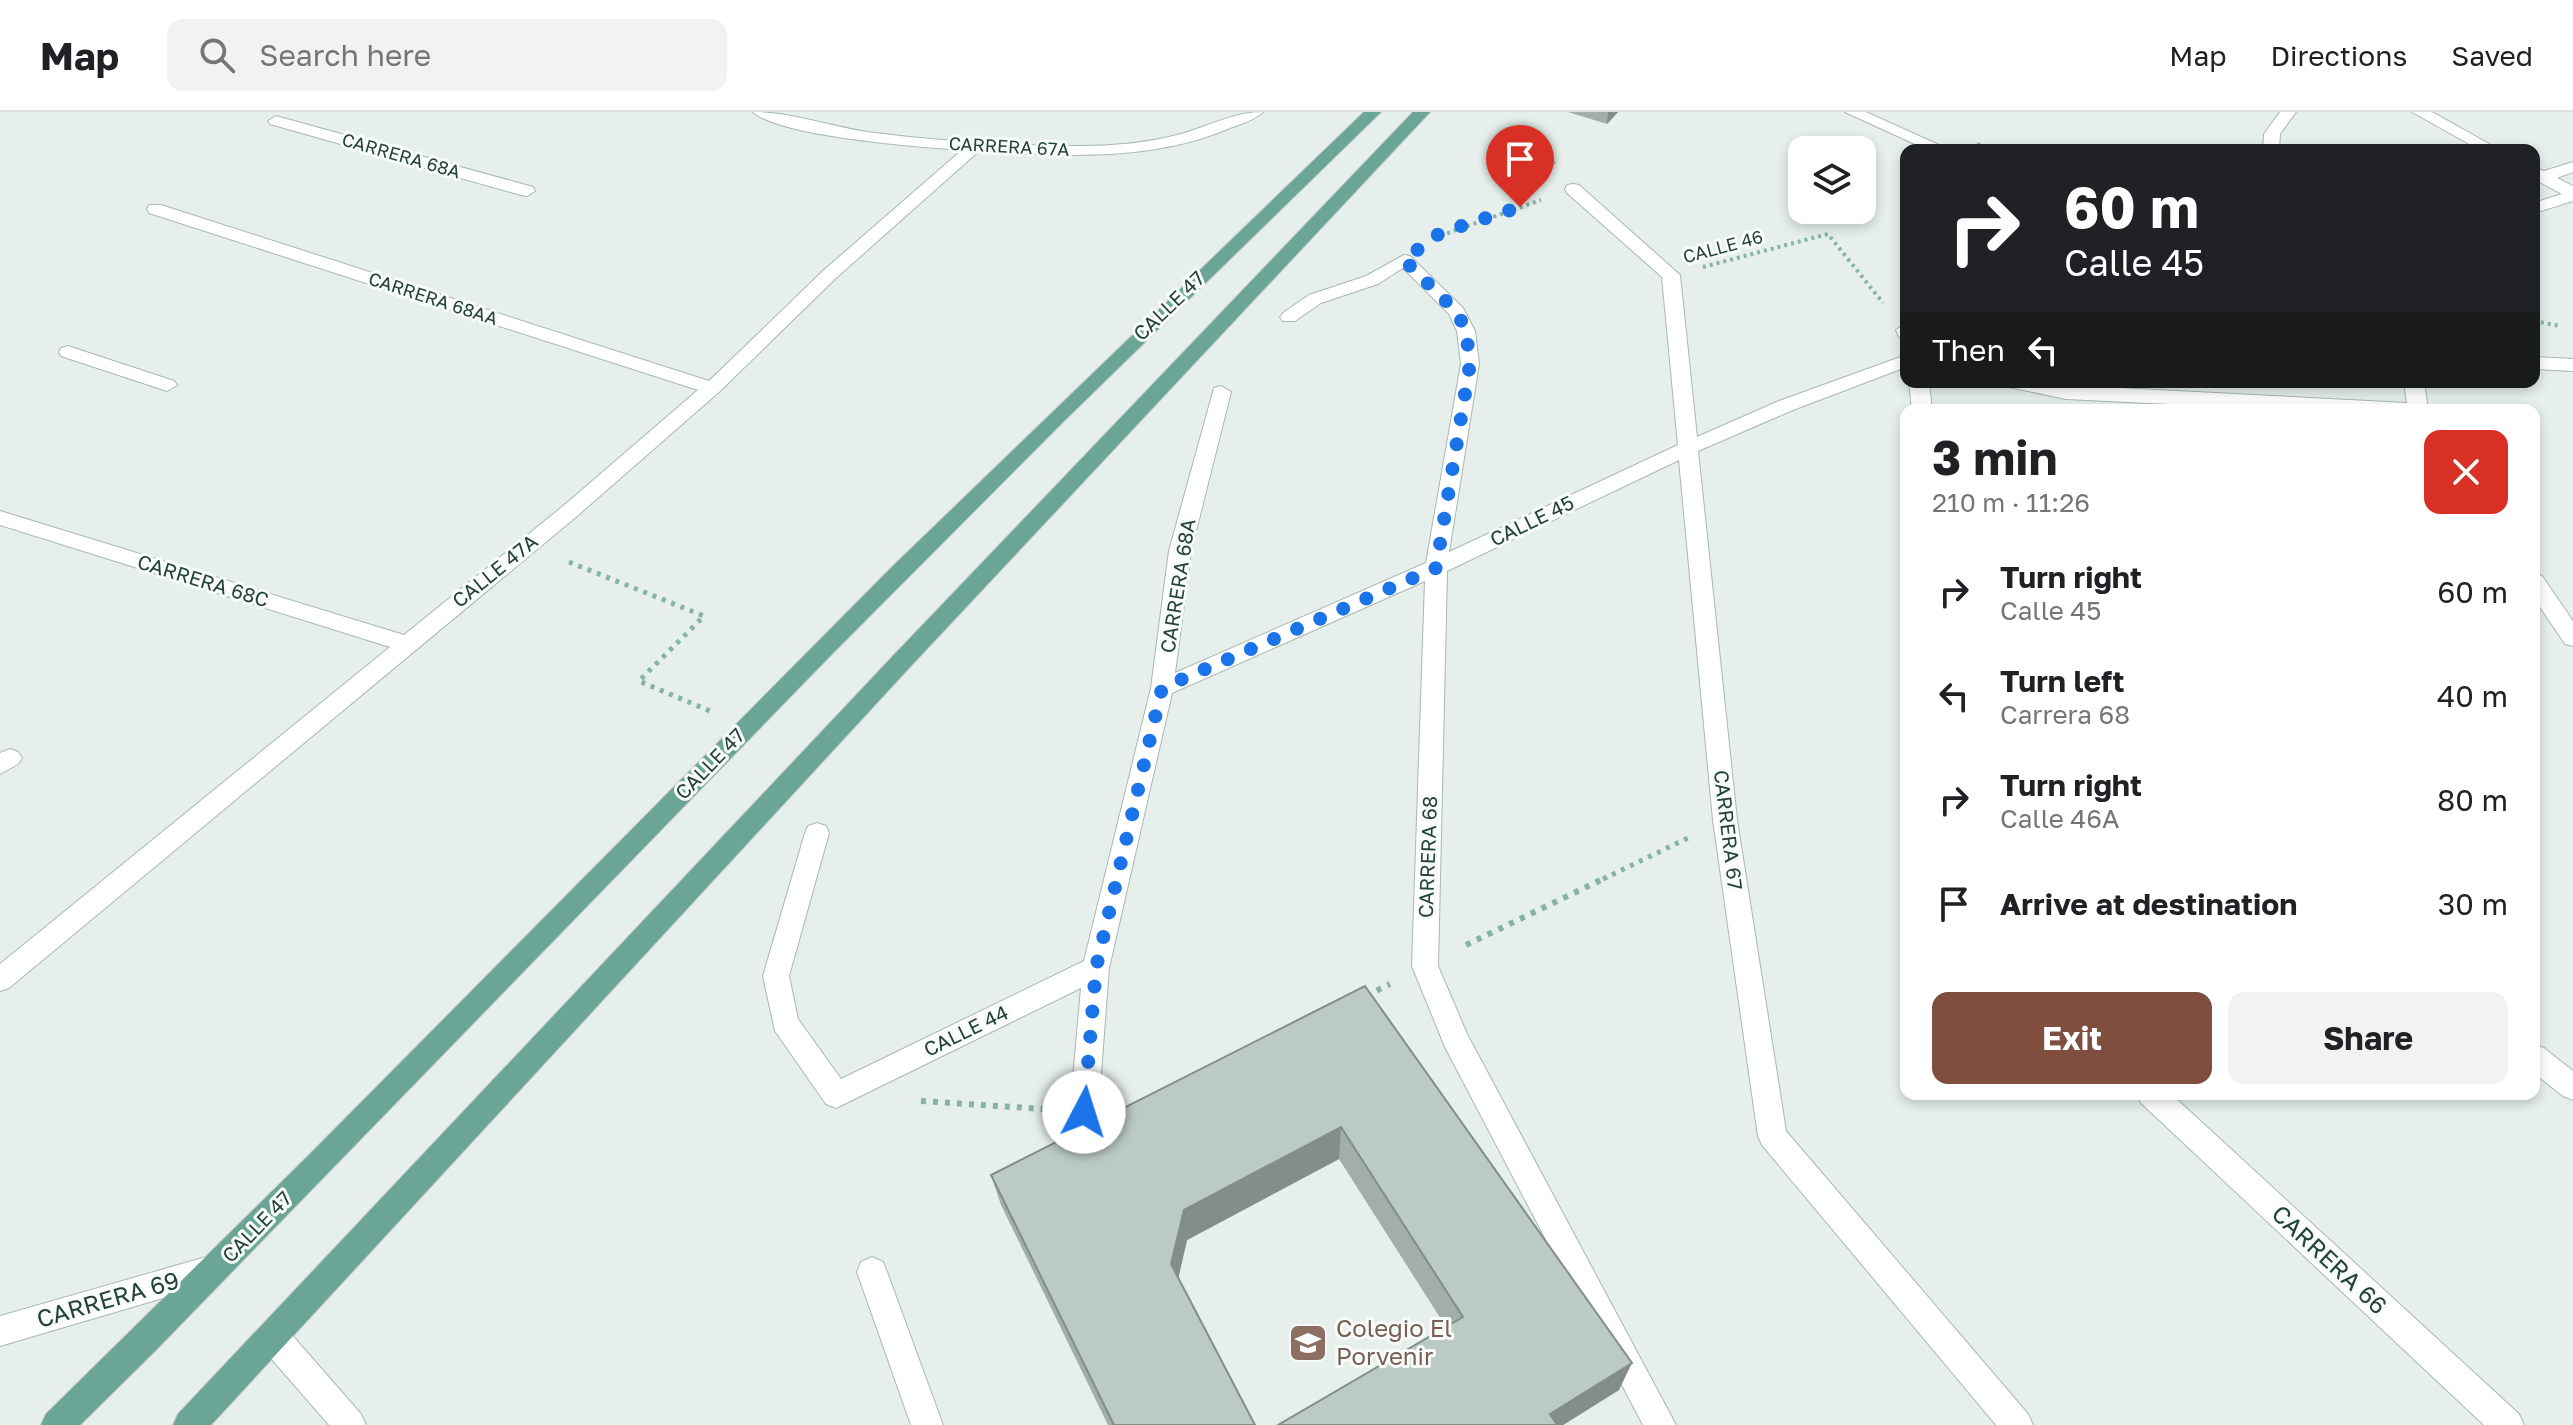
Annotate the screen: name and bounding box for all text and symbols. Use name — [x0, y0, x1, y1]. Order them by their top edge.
search box — [167, 19, 727, 91]
text: Map — [40, 33, 119, 78]
icon: search — [195, 33, 239, 77]
text: Search here — [259, 37, 431, 73]
text: Map — [2169, 39, 2226, 72]
text: Directions — [2270, 39, 2407, 72]
text: Saved — [2451, 39, 2533, 72]
pin — [1486, 125, 1554, 207]
street label: CARRERA 68A — [340, 128, 463, 182]
street label: CARRERA 67A — [948, 132, 1070, 160]
map controls — [1788, 136, 1876, 224]
button: layers — [1788, 136, 1876, 224]
icon: arrive — [1498, 137, 1542, 181]
text: 60 m — [2064, 173, 2199, 240]
icon: right — [1932, 176, 2036, 280]
street label: CALLE 46 — [1680, 225, 1765, 267]
text: Calle 45 — [2064, 241, 2204, 284]
street label: CALLE 47 — [1128, 266, 1209, 345]
street label: CARRERA 68AA — [366, 267, 501, 329]
icon: left — [2021, 328, 2065, 372]
text: Then — [1932, 332, 2005, 368]
text: 3 min — [1932, 428, 2057, 486]
button: close — [2424, 430, 2508, 514]
text: 210 m · 11:26 — [1932, 487, 2090, 518]
street label: CALLE 45 — [1486, 489, 1577, 551]
street label: CARRERA 68A — [1155, 517, 1199, 655]
street label: CALLE 47A — [447, 529, 542, 612]
street label: CARRERA 68C — [135, 549, 272, 611]
text: Turn right — [2000, 559, 2142, 595]
icon: right — [1932, 570, 1976, 614]
text: 60 m — [2437, 574, 2508, 610]
text: Calle 45 — [2000, 595, 2101, 626]
text: Turn left — [2000, 663, 2125, 699]
icon: left — [1932, 674, 1976, 718]
text: 40 m — [2437, 678, 2508, 714]
text: Carrera 68 — [2000, 699, 2130, 730]
street label: CALLE 47 — [670, 723, 749, 804]
text: Turn right — [2000, 767, 2142, 803]
street label: CARRERA 67 — [1710, 769, 1748, 891]
icon: right — [1932, 778, 1976, 822]
text: 80 m — [2437, 782, 2508, 818]
street label: CARRERA 68 — [1413, 795, 1441, 919]
text: Calle 46A — [2000, 803, 2119, 834]
icon: arrive — [1932, 882, 1976, 926]
text: Arrive at destination — [2000, 886, 2297, 922]
text: 30 m — [2438, 886, 2508, 922]
button: Exit — [1932, 992, 2212, 1084]
button: Share — [2228, 992, 2508, 1084]
street label: CALLE 44 — [919, 999, 1012, 1061]
position arrow — [1042, 1070, 1126, 1154]
street label: CALLE 47 — [217, 1186, 296, 1267]
street label: CARRERA 66 — [2267, 1198, 2394, 1320]
street label: CARRERA 69 — [33, 1264, 182, 1333]
place label: Colegio El Porvenir — [1336, 1313, 1452, 1370]
school or university icon: Colegio El Porvenir — [1287, 1322, 1329, 1364]

